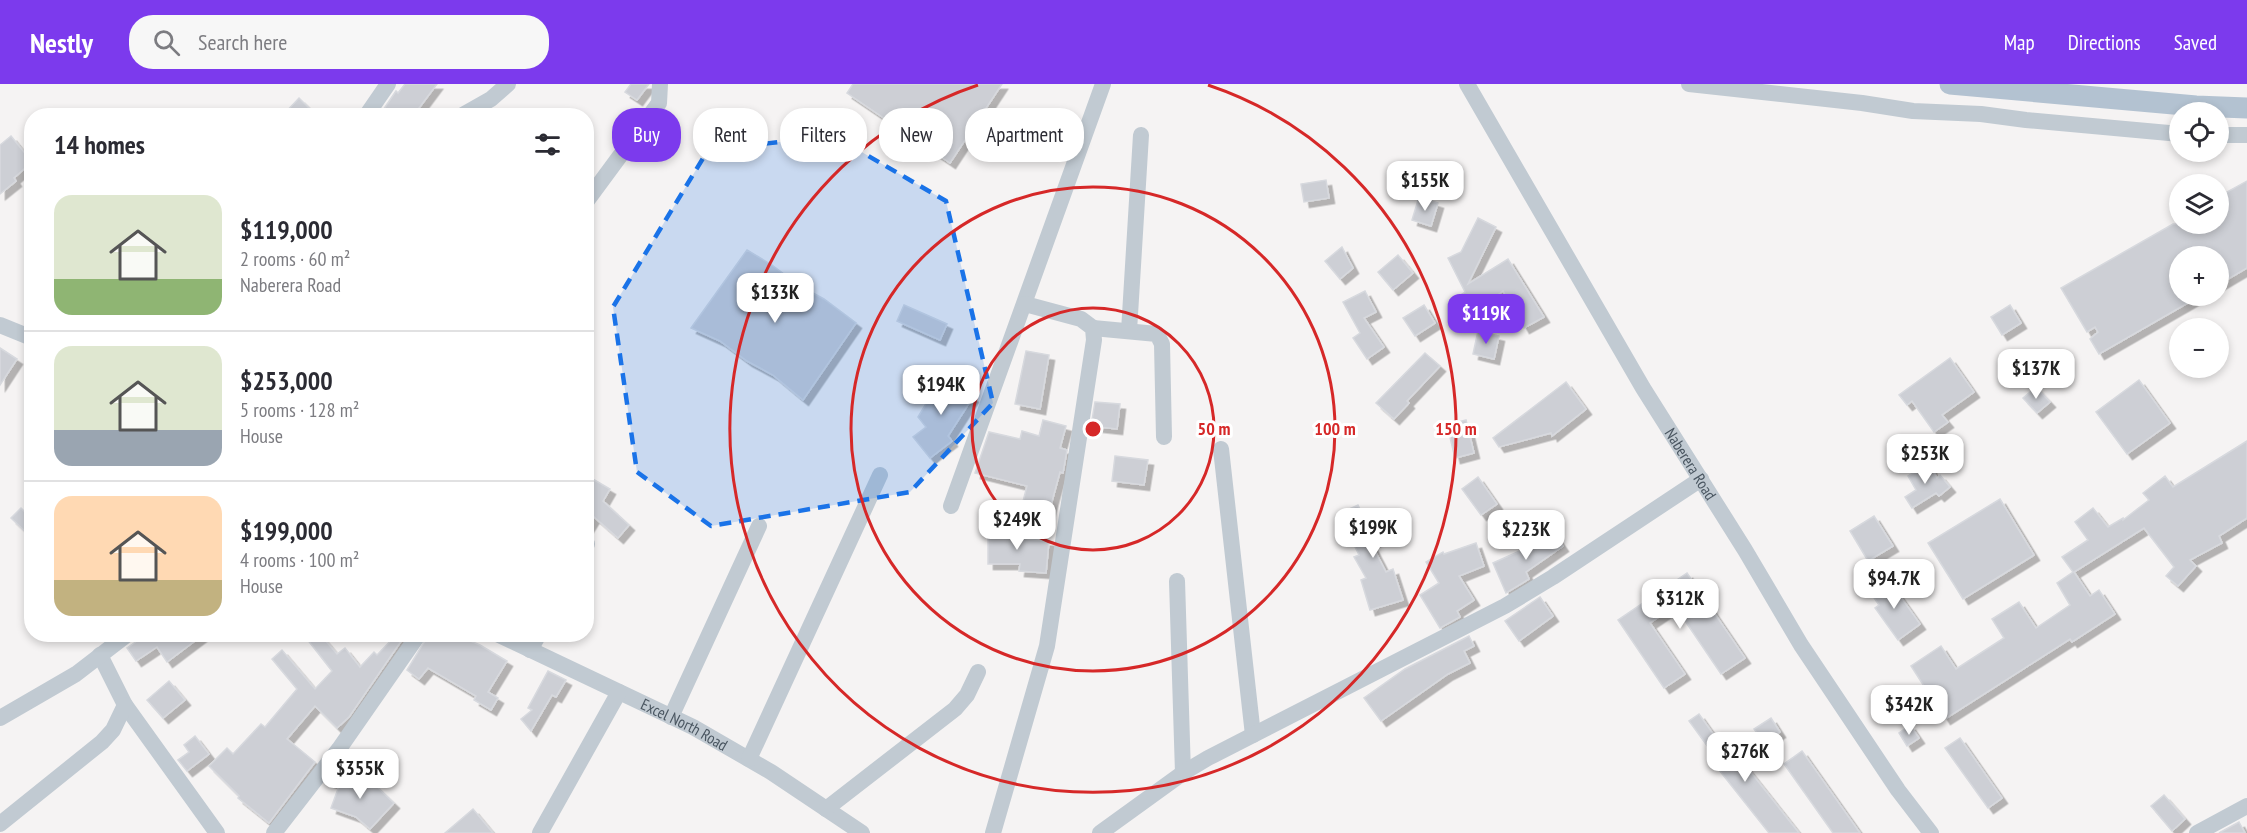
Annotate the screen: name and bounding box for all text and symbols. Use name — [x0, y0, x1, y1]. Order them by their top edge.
search box — [129, 15, 549, 69]
text: Nestly — [30, 24, 93, 61]
icon: search — [150, 26, 183, 59]
text: Search here — [198, 28, 287, 56]
text: Map — [2004, 29, 2035, 56]
text: Directions — [2068, 29, 2141, 56]
text: Saved — [2174, 29, 2217, 56]
map controls — [2169, 102, 2229, 378]
button: locate — [2169, 102, 2229, 162]
chip: Buy — [612, 108, 681, 162]
chip: Rent — [693, 108, 768, 162]
chip: Filters — [780, 108, 867, 162]
chip: New — [879, 108, 953, 162]
chip: Apartment — [965, 108, 1084, 162]
text: 14 homes — [54, 128, 145, 161]
icon: filters — [531, 128, 564, 161]
pin: $155K — [1383, 161, 1467, 212]
text: $155K — [1401, 167, 1449, 193]
button: layers — [2169, 174, 2229, 234]
text: $119,000 — [240, 213, 333, 246]
icon: home — [102, 219, 174, 291]
text: 2 rooms · 60 m² — [240, 246, 350, 272]
button: + — [2169, 246, 2229, 306]
text: Naberera Road — [240, 272, 341, 298]
pin: $133K — [733, 273, 817, 324]
text: $133K — [751, 279, 799, 305]
pin: $119K — [1444, 294, 1528, 345]
text: $119K — [1462, 300, 1510, 326]
button: − — [2169, 318, 2229, 378]
pin: $137K — [1994, 349, 2078, 400]
text: $137K — [2012, 355, 2060, 381]
text: $253,000 — [240, 364, 333, 397]
pin: $194K — [899, 365, 983, 416]
icon: home — [102, 370, 174, 442]
text: $194K — [917, 371, 965, 397]
text: 5 rooms · 128 m² — [240, 397, 359, 423]
text: 50 m — [1198, 417, 1230, 440]
text: 100 m — [1314, 417, 1356, 440]
text: 150 m — [1435, 417, 1477, 440]
centre of rings — [1083, 419, 1103, 439]
text: House — [240, 423, 283, 449]
street label: Naberera Road — [1661, 424, 1721, 504]
pin: $253K — [1883, 434, 1967, 485]
text: $253K — [1901, 440, 1949, 466]
pin: $249K — [975, 500, 1059, 551]
text: $249K — [993, 506, 1041, 532]
pin: $199K — [1331, 508, 1415, 559]
pin: $223K — [1484, 510, 1568, 561]
text: $199,000 — [240, 514, 333, 547]
text: $199K — [1349, 514, 1397, 540]
text: $223K — [1502, 516, 1550, 542]
icon: home — [102, 520, 174, 592]
text: 4 rooms · 100 m² — [240, 547, 359, 573]
pin: $94.7K — [1845, 559, 1943, 610]
text: $94.7K — [1868, 565, 1920, 591]
text: House — [240, 573, 283, 599]
pin: $312K — [1638, 579, 1722, 630]
text: $312K — [1656, 585, 1704, 611]
pin: $342K — [1867, 685, 1951, 736]
text: $342K — [1885, 691, 1933, 717]
street label: Excel North Road — [638, 694, 731, 755]
pin: $276K — [1703, 732, 1787, 783]
text: $276K — [1721, 738, 1769, 764]
pin: $355K — [318, 749, 402, 800]
text: $355K — [336, 755, 384, 781]

